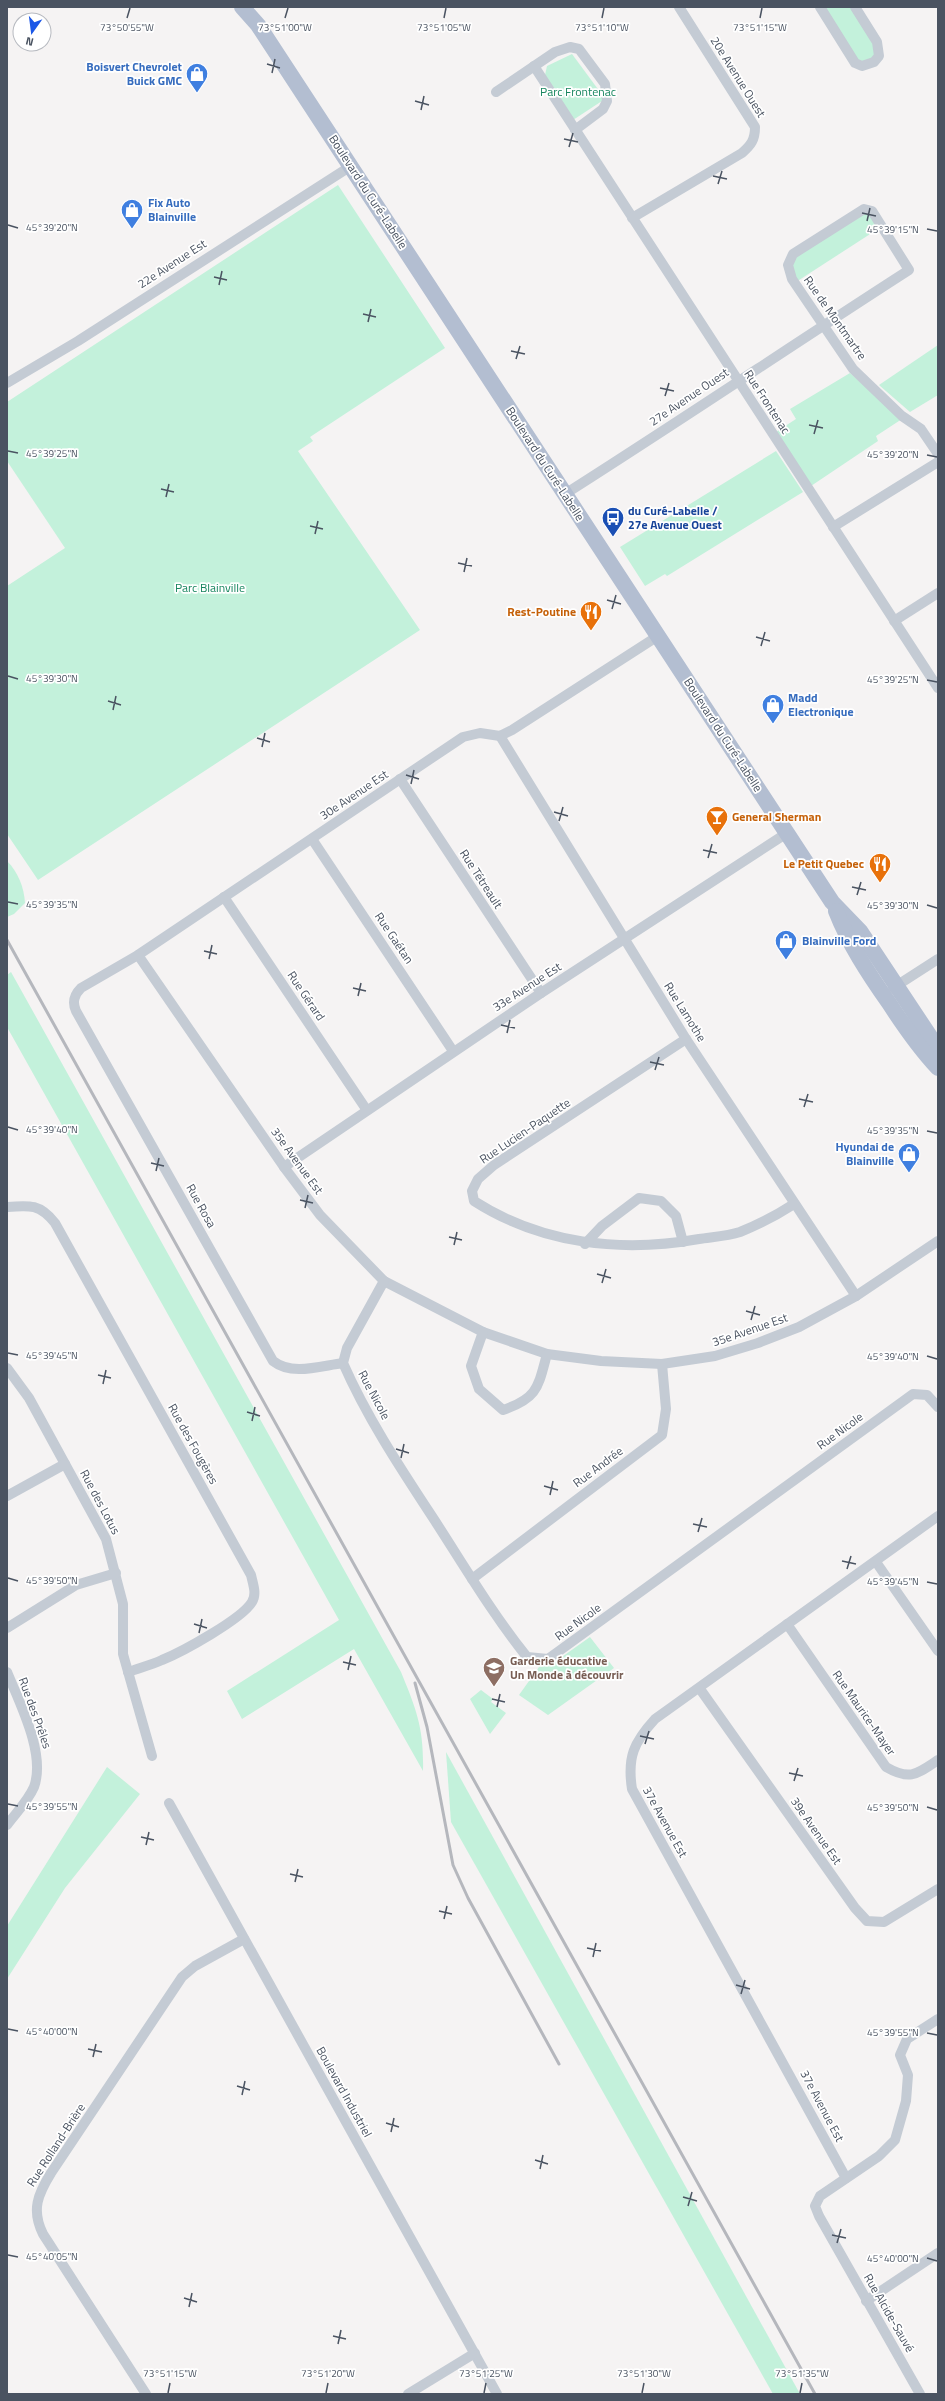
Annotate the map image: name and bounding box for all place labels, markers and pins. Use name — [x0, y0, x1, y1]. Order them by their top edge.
place label: Boisvert Chevrolet Buick GMC — [86, 57, 183, 90]
shop icon: Boisvert Chevrolet Buick GMC — [184, 61, 210, 94]
place label: Fix Auto Blainville — [148, 193, 196, 226]
shop icon: Fix Auto Blainville — [119, 197, 145, 230]
place label: du Curé-Labelle / 27e Avenue Ouest — [628, 501, 723, 534]
bus stop icon: du Curé-Labelle / 27e Avenue Ouest — [600, 505, 626, 538]
restaurant icon: Rest-Poutine — [578, 599, 604, 632]
place label: Rest-Poutine — [507, 602, 576, 621]
place label: Madd Electronique — [788, 688, 854, 721]
shop icon: Madd Electronique — [760, 692, 786, 725]
bar icon: General Sherman — [704, 804, 730, 837]
place label: General Sherman — [732, 807, 821, 826]
restaurant icon: Le Petit Quebec — [867, 851, 893, 884]
place label: Le Petit Quebec — [783, 854, 864, 873]
shop icon: Blainville Ford — [773, 928, 799, 961]
place label: Blainville Ford — [802, 931, 876, 950]
place label: Hyundai de Blainville — [835, 1137, 894, 1170]
shop icon: Hyundai de Blainville — [896, 1141, 922, 1174]
place label: Garderie éducative Un Monde à découvrir — [510, 1651, 624, 1684]
school or university icon: Garderie éducative Un Monde à découvrir — [481, 1655, 507, 1688]

